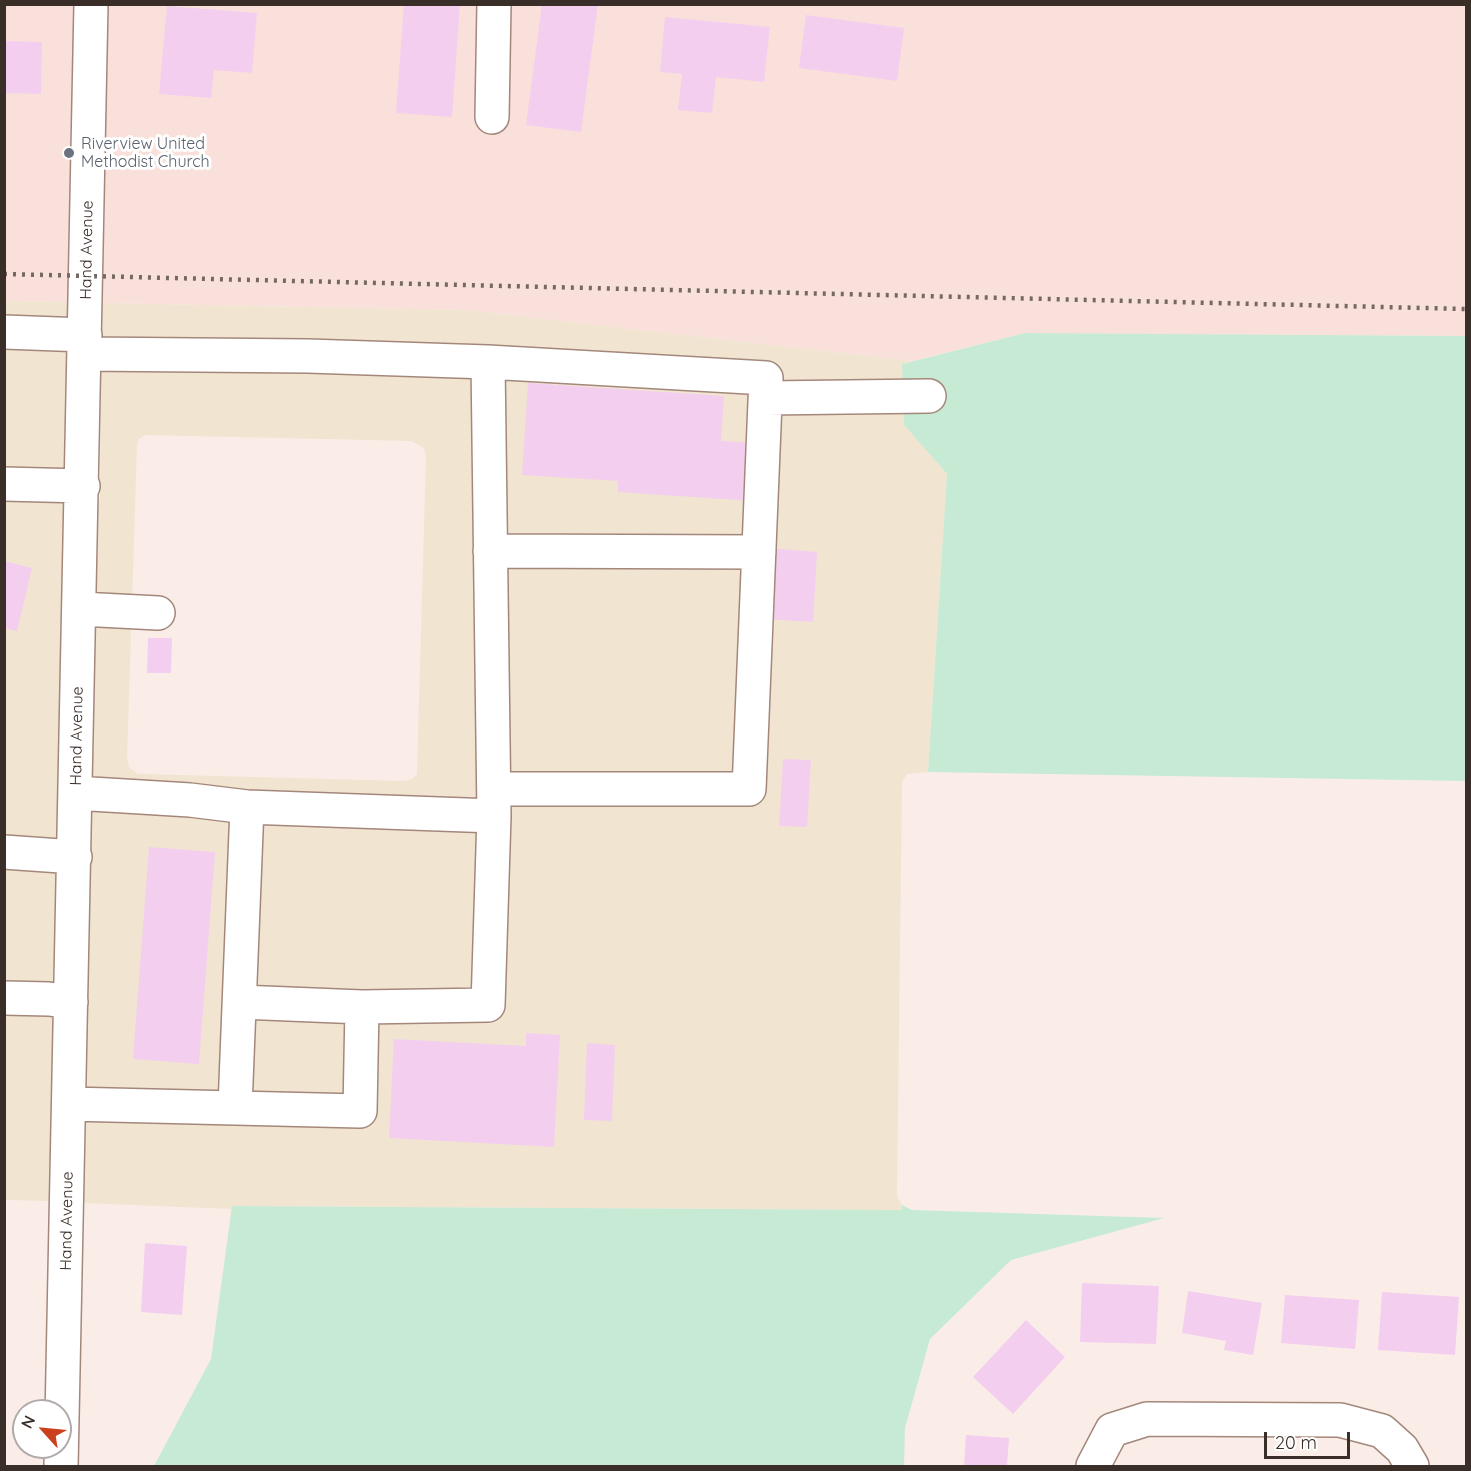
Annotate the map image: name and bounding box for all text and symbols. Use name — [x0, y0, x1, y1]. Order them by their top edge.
place label: Riverview United Methodist Church — [81, 134, 210, 172]
marker: Riverview United Methodist Church — [62, 146, 76, 160]
street label: Hand Avenue — [77, 200, 97, 300]
street label: Hand Avenue — [67, 686, 87, 786]
street label: Hand Avenue — [57, 1171, 77, 1271]
north arrow — [12, 1399, 72, 1459]
text: N — [16, 1412, 39, 1432]
scale bar — [1267, 1420, 1352, 1458]
text: 20 m — [1275, 1431, 1317, 1454]

